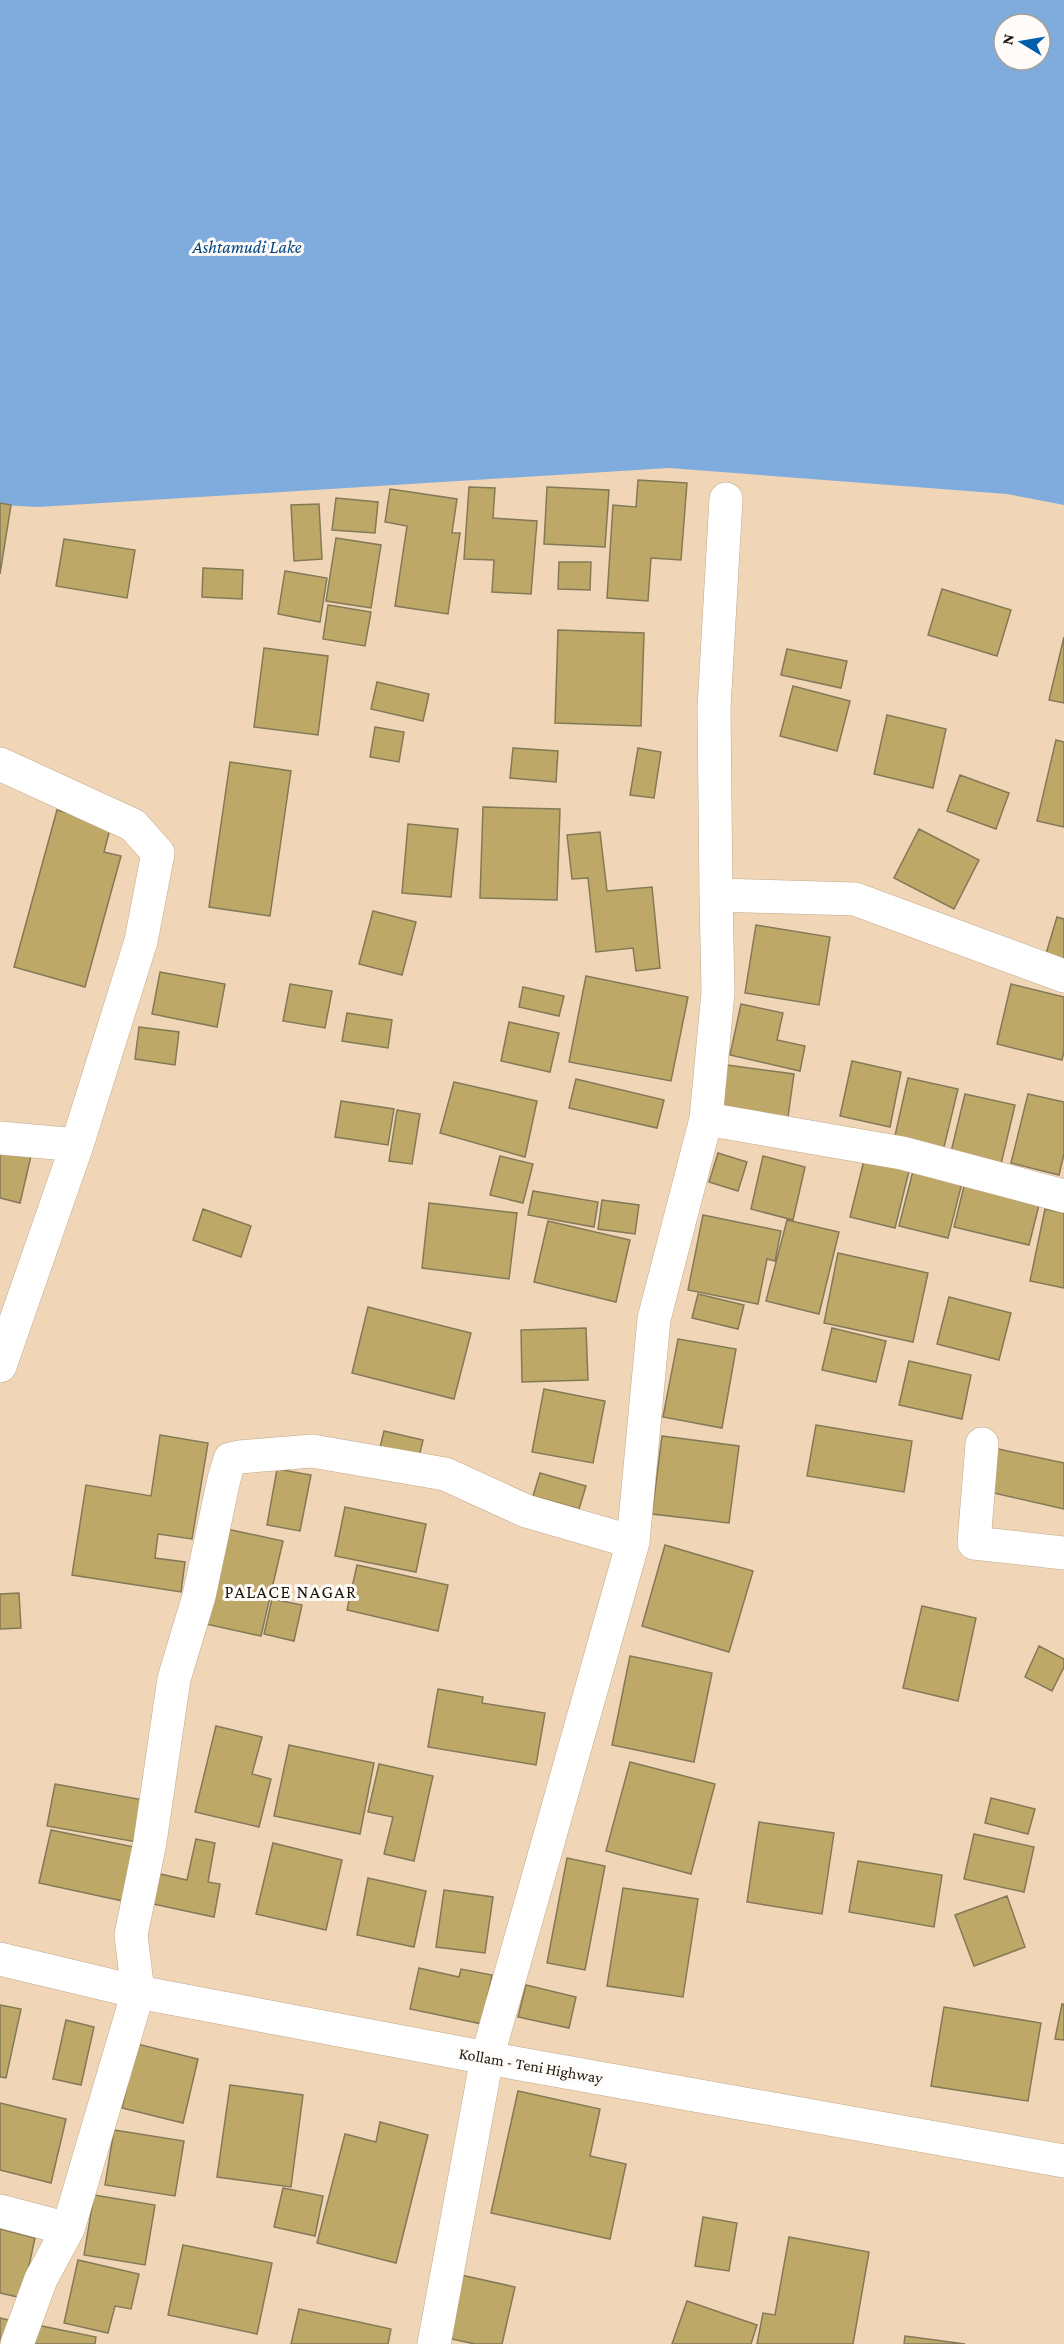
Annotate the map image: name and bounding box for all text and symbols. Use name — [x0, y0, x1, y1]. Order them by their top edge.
north arrow — [992, 12, 1052, 72]
text: N — [998, 32, 1017, 46]
water label: Ashtamudi Lake — [191, 237, 302, 257]
district label: PALACE NAGAR — [224, 1582, 358, 1602]
street label: Kollam - Teni Highway — [458, 2044, 605, 2088]

